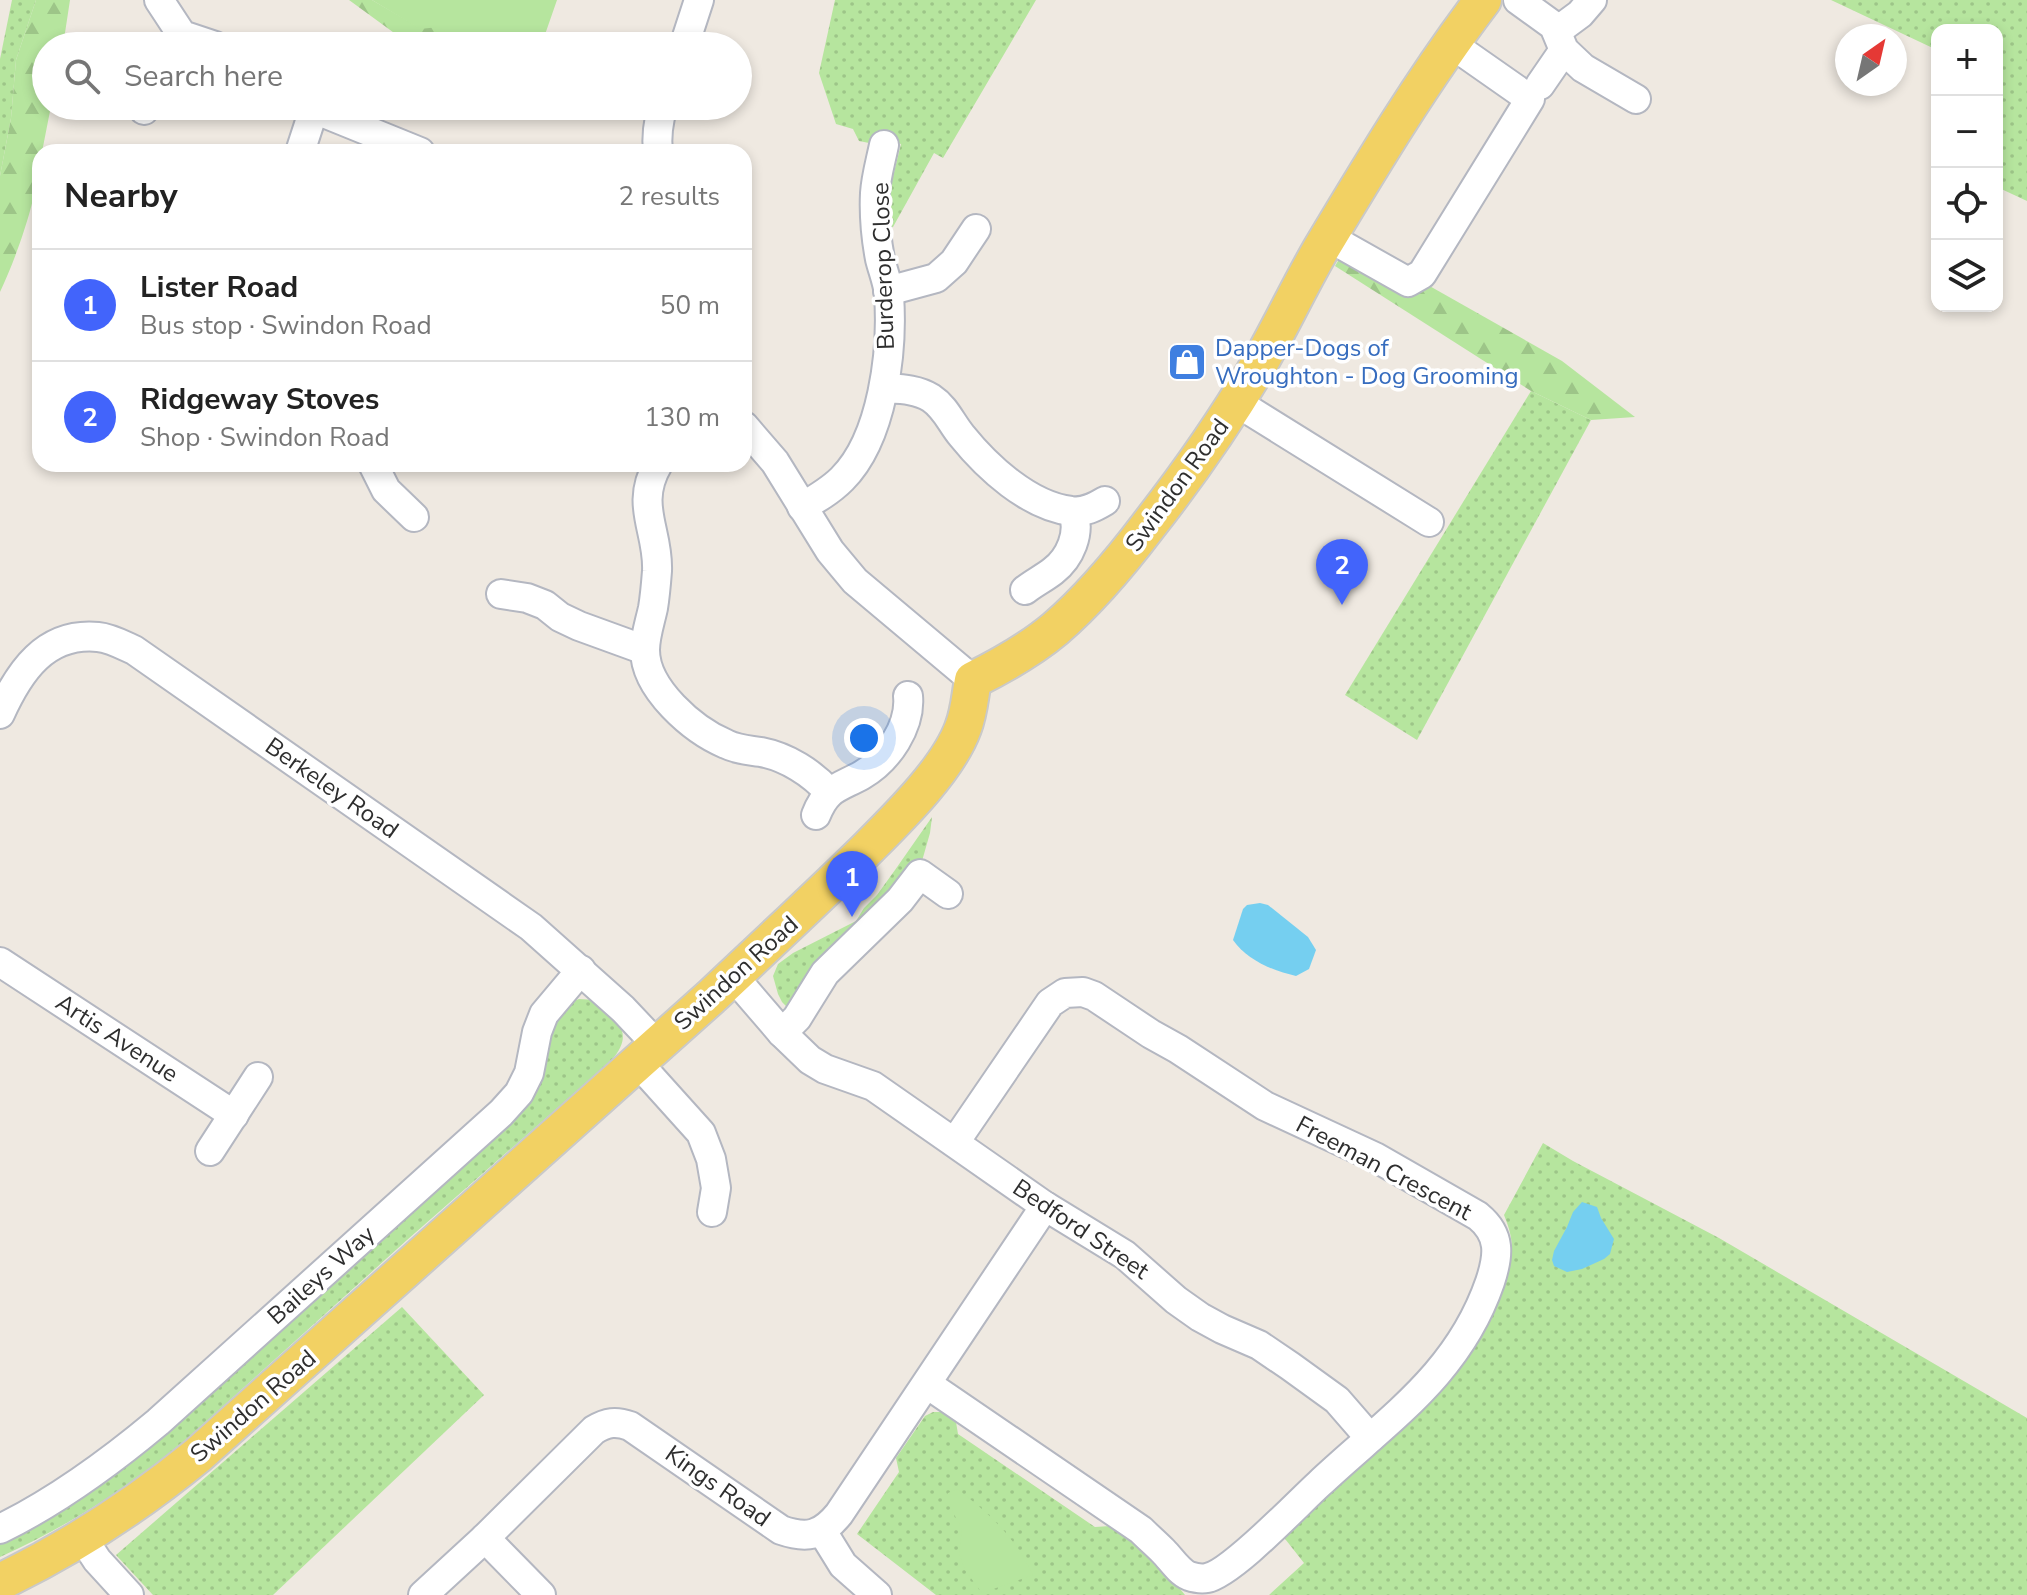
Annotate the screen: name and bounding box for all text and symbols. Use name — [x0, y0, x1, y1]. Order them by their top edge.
north arrow — [1835, 24, 1907, 96]
map controls — [1931, 24, 2003, 312]
button: + — [1931, 24, 2003, 96]
search box — [32, 32, 752, 120]
icon: search — [60, 54, 104, 98]
text: Search here — [124, 56, 283, 97]
button: − — [1931, 96, 2003, 168]
button: locate — [1931, 168, 2003, 240]
text: Nearby — [64, 173, 178, 219]
text: 2 results — [619, 179, 720, 214]
street label: Burderop Close — [864, 182, 902, 350]
button: layers — [1931, 240, 2003, 312]
text: Lister Road — [140, 267, 298, 308]
text: 1 — [82, 288, 98, 323]
text: 50 m — [660, 288, 720, 323]
text: Bus stop · Swindon Road — [140, 308, 432, 343]
place label: Dapper-Dogs of Wroughton - Dog Grooming — [1215, 332, 1519, 392]
shop icon: Dapper-Dogs of Wroughton - Dog Grooming — [1166, 341, 1208, 383]
text: Ridgeway Stoves — [140, 379, 379, 420]
text: 2 — [82, 400, 98, 435]
text: 130 m — [644, 400, 720, 435]
street label: Swindon Road — [1118, 412, 1236, 558]
text: Shop · Swindon Road — [140, 420, 390, 455]
pin: 2 — [1316, 539, 1368, 605]
your location — [844, 718, 884, 758]
street label: Berkeley Road — [259, 730, 405, 846]
pin: 1 — [826, 851, 878, 917]
street label: Swindon Road — [667, 909, 805, 1037]
street label: Artis Avenue — [50, 986, 184, 1090]
street label: Freeman Crescent — [1291, 1108, 1478, 1228]
street label: Bedford Street — [1007, 1172, 1156, 1287]
street label: Baileys Way — [261, 1218, 382, 1332]
street label: Swindon Road — [183, 1342, 323, 1470]
street label: Kings Road — [659, 1438, 777, 1534]

